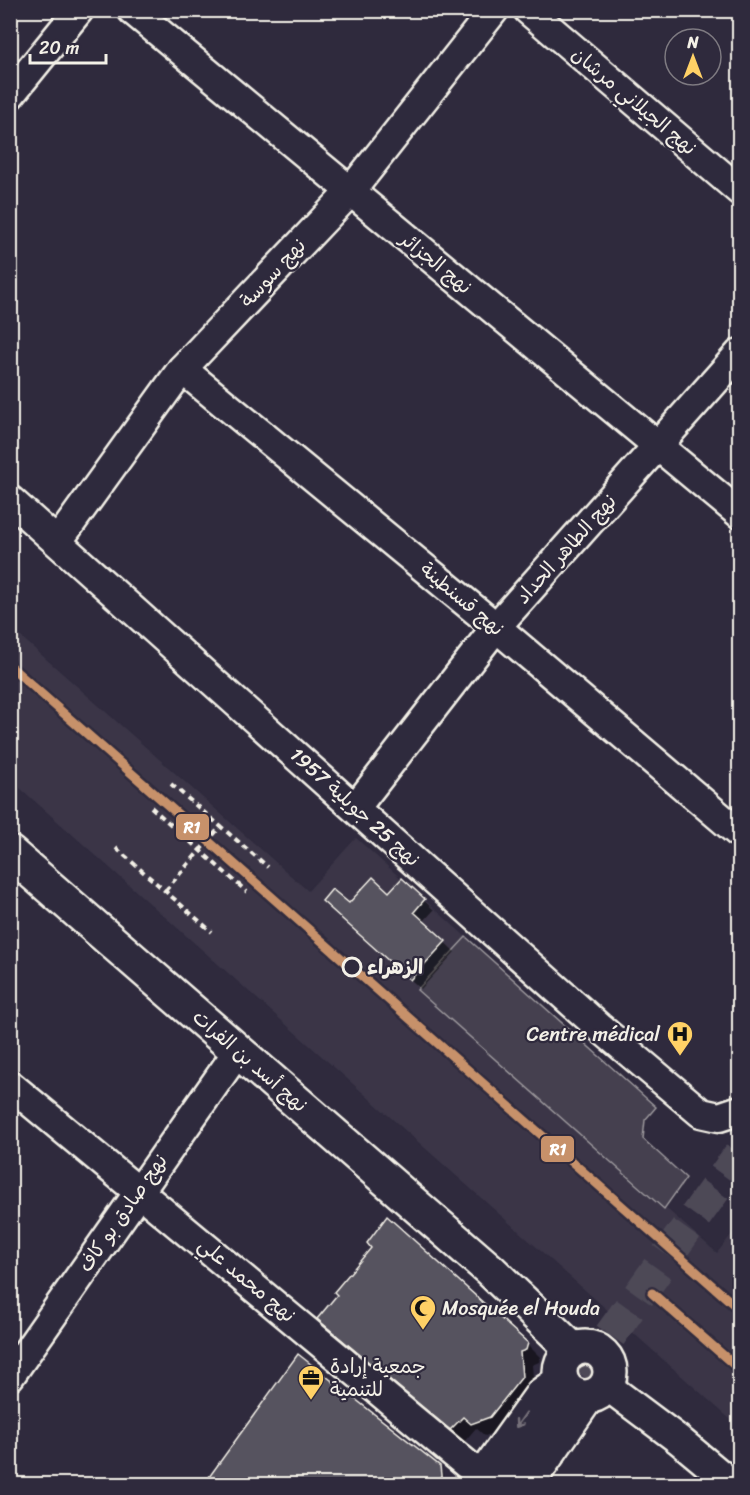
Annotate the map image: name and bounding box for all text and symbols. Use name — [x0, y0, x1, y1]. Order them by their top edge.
scale bar — [30, 27, 106, 65]
north arrow — [663, 27, 723, 87]
text: N — [686, 28, 699, 57]
text: 20 m — [39, 32, 79, 64]
street label: نهج الجيلاني مرشان — [563, 38, 705, 164]
street label: نهج الجزائر — [390, 221, 480, 303]
street label: نهج سوسة — [231, 230, 315, 316]
street label: نهج الطاهر الحداد — [507, 486, 625, 612]
street label: نهج قسنطينة — [412, 553, 512, 645]
street label: نهج 25 جويلية 1957 — [281, 738, 429, 876]
line badge: R1 — [175, 813, 210, 841]
text: R1 — [183, 813, 200, 842]
place label: الزهراء — [367, 950, 423, 985]
marker: الزهراء — [342, 957, 362, 977]
street label: نهج أسد بن الفرات — [184, 1001, 316, 1121]
place label: Centre médical — [527, 1017, 661, 1052]
hospital icon: Centre médical — [665, 1019, 695, 1057]
line badge: R1 — [540, 1135, 575, 1163]
text: R1 — [549, 1135, 566, 1164]
street label: نهج صادق بو كاف — [69, 1146, 177, 1280]
street label: نهج محمد علي — [190, 1228, 304, 1332]
place label: Mosquée el Houda — [442, 1291, 600, 1326]
mosque icon: Mosquée el Houda — [408, 1293, 438, 1331]
place label: جمعية إرادة للتنمية — [330, 1349, 426, 1407]
office icon: جمعية إرادة للتنمية — [296, 1363, 326, 1401]
one-way arrow — [515, 1412, 527, 1428]

